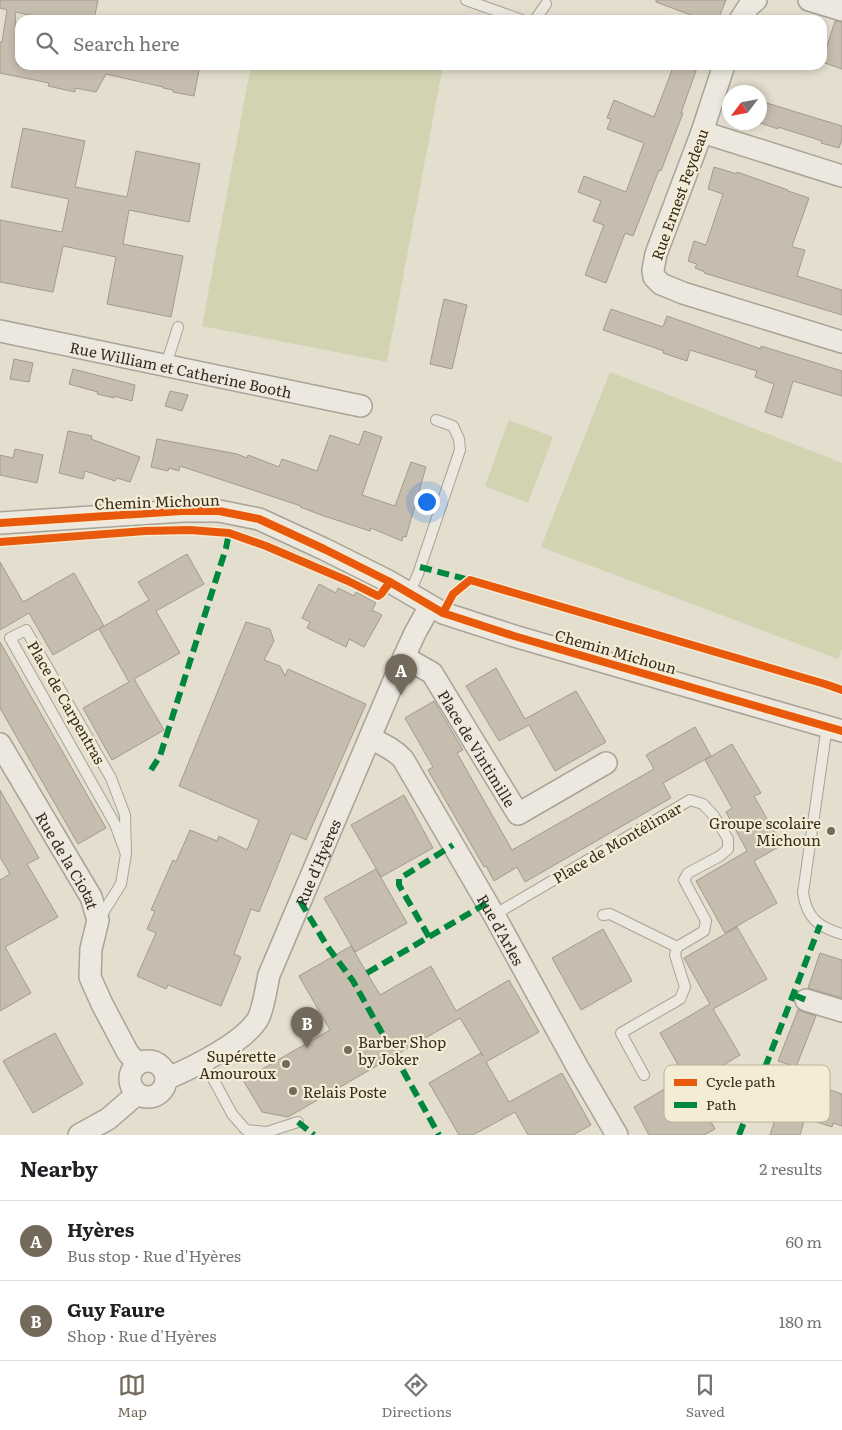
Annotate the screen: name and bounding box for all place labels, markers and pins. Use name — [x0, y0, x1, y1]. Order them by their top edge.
pin: A — [385, 654, 417, 695]
place label: Groupe scolaire Michoun — [709, 811, 821, 851]
marker: Groupe scolaire Michoun — [825, 825, 837, 837]
pin: B — [291, 1007, 323, 1048]
place label: Barber Shop by Joker — [358, 1030, 446, 1070]
place label: Supérette Amouroux — [199, 1044, 276, 1084]
marker: Barber Shop by Joker — [342, 1044, 354, 1056]
marker: Supérette Amouroux — [280, 1058, 292, 1070]
place label: Relais Poste — [303, 1080, 387, 1103]
marker: Relais Poste — [287, 1085, 299, 1097]

